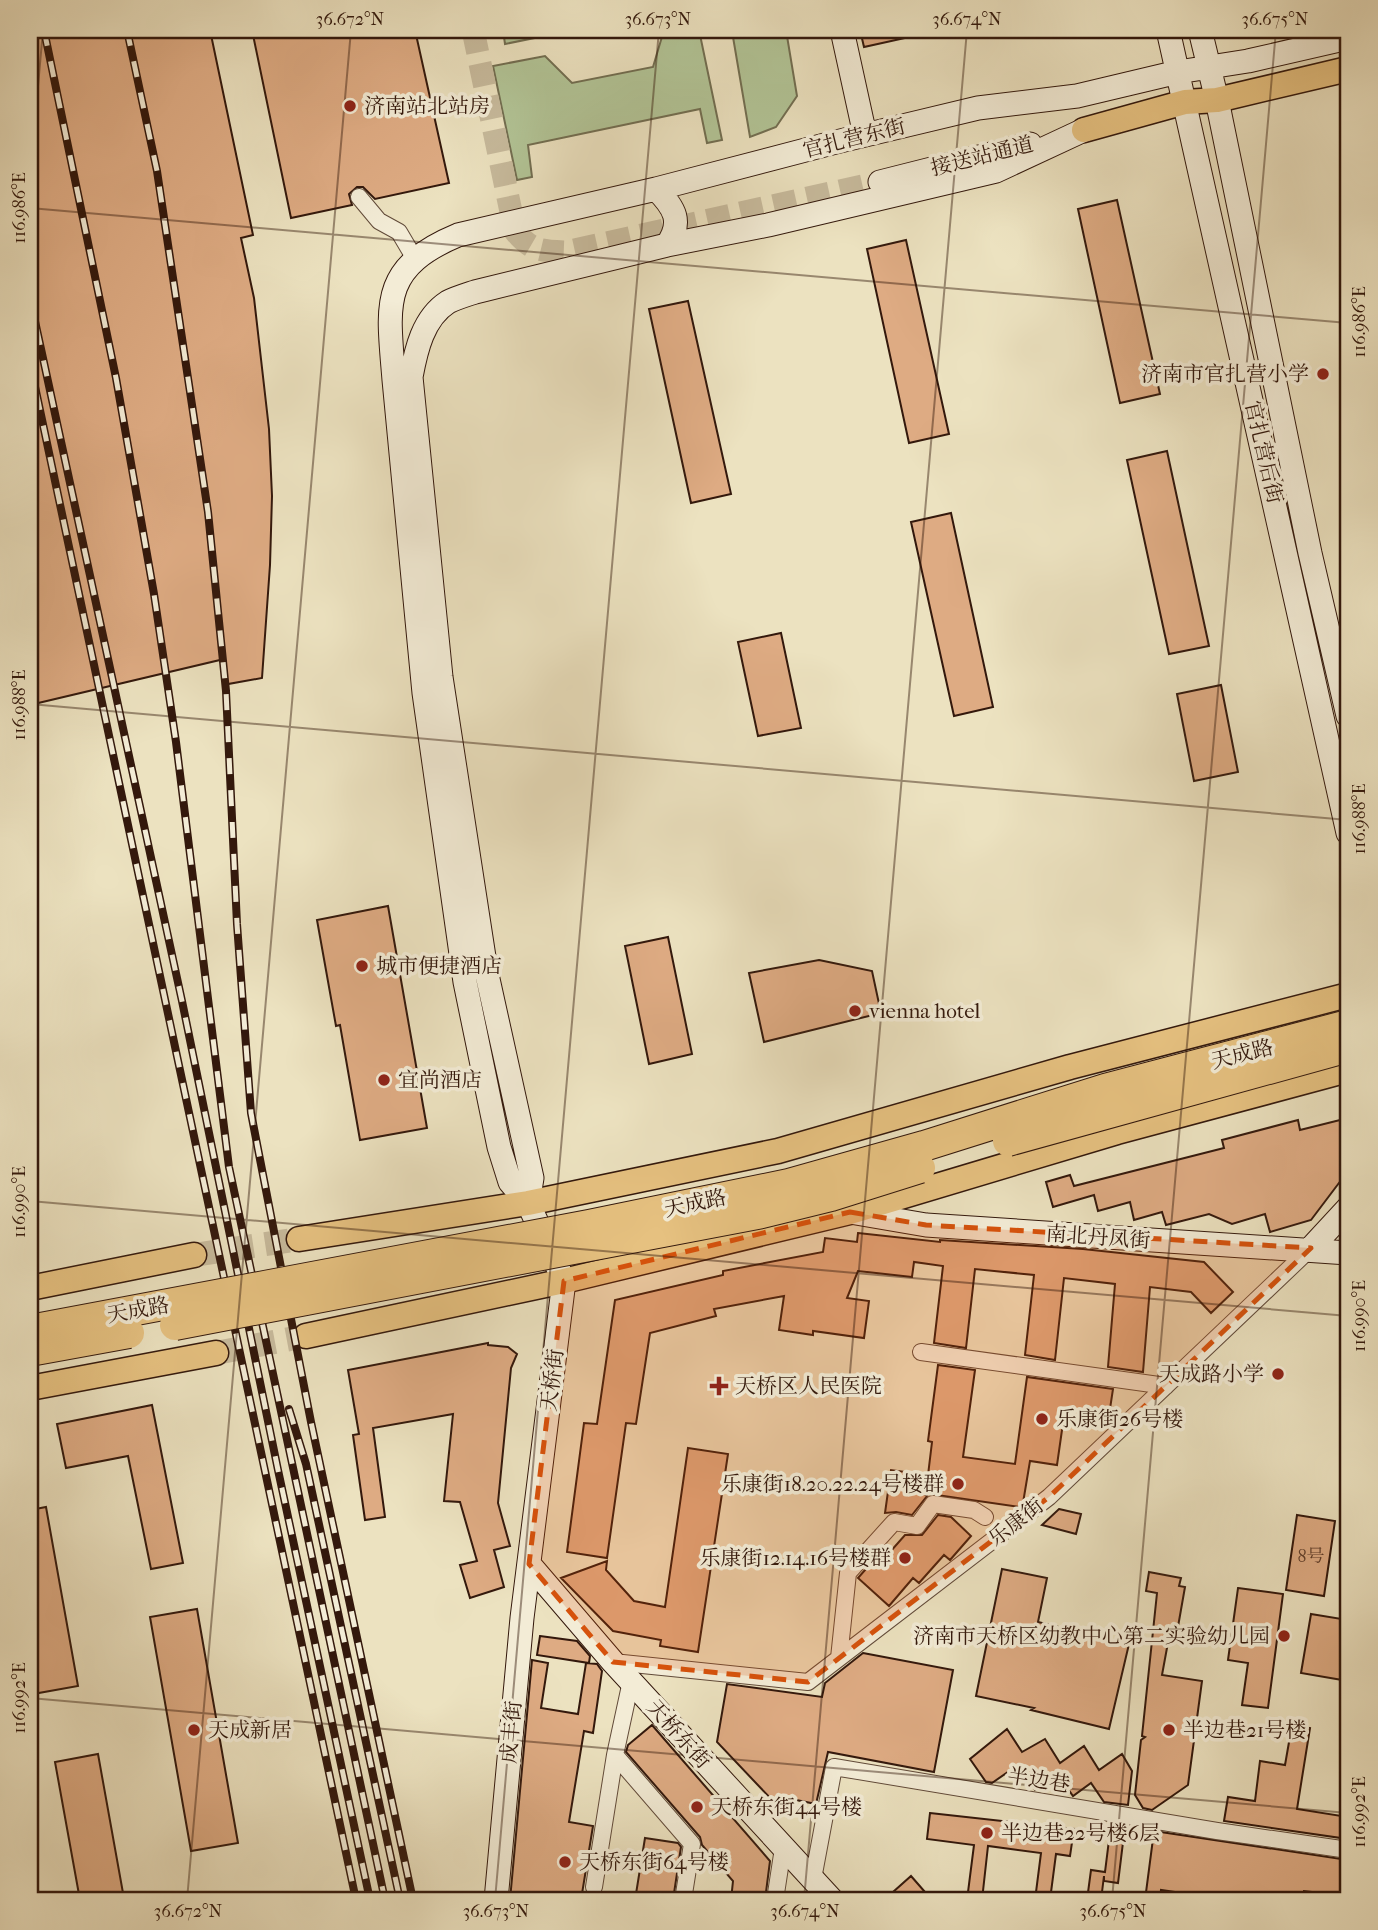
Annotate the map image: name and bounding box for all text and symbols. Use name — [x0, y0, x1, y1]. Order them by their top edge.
text: 36.672°N — [316, 9, 385, 30]
text: 36.673°N — [625, 9, 692, 30]
text: 36.674°N — [932, 9, 1002, 30]
text: 36.675°N — [1242, 9, 1309, 30]
place label: 济南站北站房 — [364, 94, 490, 118]
marker: 济南站北站房 — [342, 98, 358, 114]
street label: 官扎营东街 — [800, 114, 908, 162]
street label: 接送站通道 — [928, 132, 1036, 180]
text: 116.986°E — [9, 172, 30, 244]
text: 116.986°E — [1349, 286, 1370, 358]
place label: 济南市官扎营小学 — [1141, 362, 1309, 386]
marker: 济南市官扎营小学 — [1315, 366, 1331, 382]
street label: 官扎营后街 — [1240, 398, 1288, 506]
text: 116.988°E — [9, 670, 30, 740]
text: 116.988°E — [1349, 784, 1370, 854]
place label: 城市便捷酒店 — [376, 954, 502, 978]
marker: 城市便捷酒店 — [354, 958, 370, 974]
place label: vienna hotel — [869, 999, 981, 1023]
marker: vienna hotel — [847, 1003, 863, 1019]
street label: 天成路 — [1209, 1035, 1275, 1073]
place label: 宜尚酒店 — [398, 1068, 482, 1092]
marker: 宜尚酒店 — [376, 1072, 392, 1088]
text: 116.990°E — [9, 1166, 30, 1238]
street label: 天成路 — [662, 1185, 728, 1221]
street label: 南北丹凤街 — [1045, 1221, 1151, 1253]
text: 116.990°E — [1349, 1280, 1370, 1352]
street label: 天成路 — [105, 1293, 171, 1327]
street label: 天桥街 — [536, 1347, 568, 1413]
place label: 天成路小学 — [1159, 1362, 1264, 1386]
marker: 天成路小学 — [1270, 1366, 1286, 1382]
place label: 天桥区人民医院 — [735, 1374, 882, 1398]
marker: 天桥区人民医院 — [709, 1376, 729, 1396]
place label: 乐康街26号楼 — [1056, 1407, 1183, 1431]
marker: 乐康街26号楼 — [1034, 1411, 1050, 1427]
place label: 乐康街18.20.22.24号楼群 — [721, 1472, 944, 1496]
marker: 乐康街18.20.22.24号楼群 — [950, 1476, 966, 1492]
street label: 乐康街 — [984, 1493, 1048, 1551]
place label: 乐康街12.14.16号楼群 — [699, 1546, 891, 1570]
house number: 8号 — [1297, 1546, 1325, 1567]
marker: 乐康街12.14.16号楼群 — [897, 1550, 913, 1566]
place label: 济南市天桥区幼教中心第二实验幼儿园 — [913, 1624, 1270, 1648]
marker: 济南市天桥区幼教中心第二实验幼儿园 — [1276, 1628, 1292, 1644]
text: 116.992°E — [9, 1662, 30, 1734]
street label: 天桥东街 — [642, 1695, 716, 1773]
street label: 成丰街 — [496, 1700, 526, 1764]
place label: 天成新居 — [208, 1718, 292, 1742]
place label: 半边巷21号楼 — [1183, 1718, 1306, 1742]
marker: 天成新居 — [186, 1722, 202, 1738]
marker: 半边巷21号楼 — [1161, 1722, 1177, 1738]
street label: 半边巷 — [1006, 1763, 1072, 1797]
text: 116.992°E — [1349, 1776, 1370, 1848]
place label: 天桥东街44号楼 — [711, 1795, 862, 1819]
marker: 天桥东街44号楼 — [689, 1799, 705, 1815]
place label: 半边巷22号楼6层 — [1001, 1821, 1160, 1845]
marker: 半边巷22号楼6层 — [979, 1825, 995, 1841]
place label: 天桥东街64号楼 — [579, 1850, 729, 1874]
marker: 天桥东街64号楼 — [557, 1854, 573, 1870]
text: 36.672°N — [154, 1901, 223, 1922]
text: 36.673°N — [463, 1901, 530, 1922]
text: 36.674°N — [770, 1901, 840, 1922]
text: 36.675°N — [1080, 1901, 1147, 1922]

